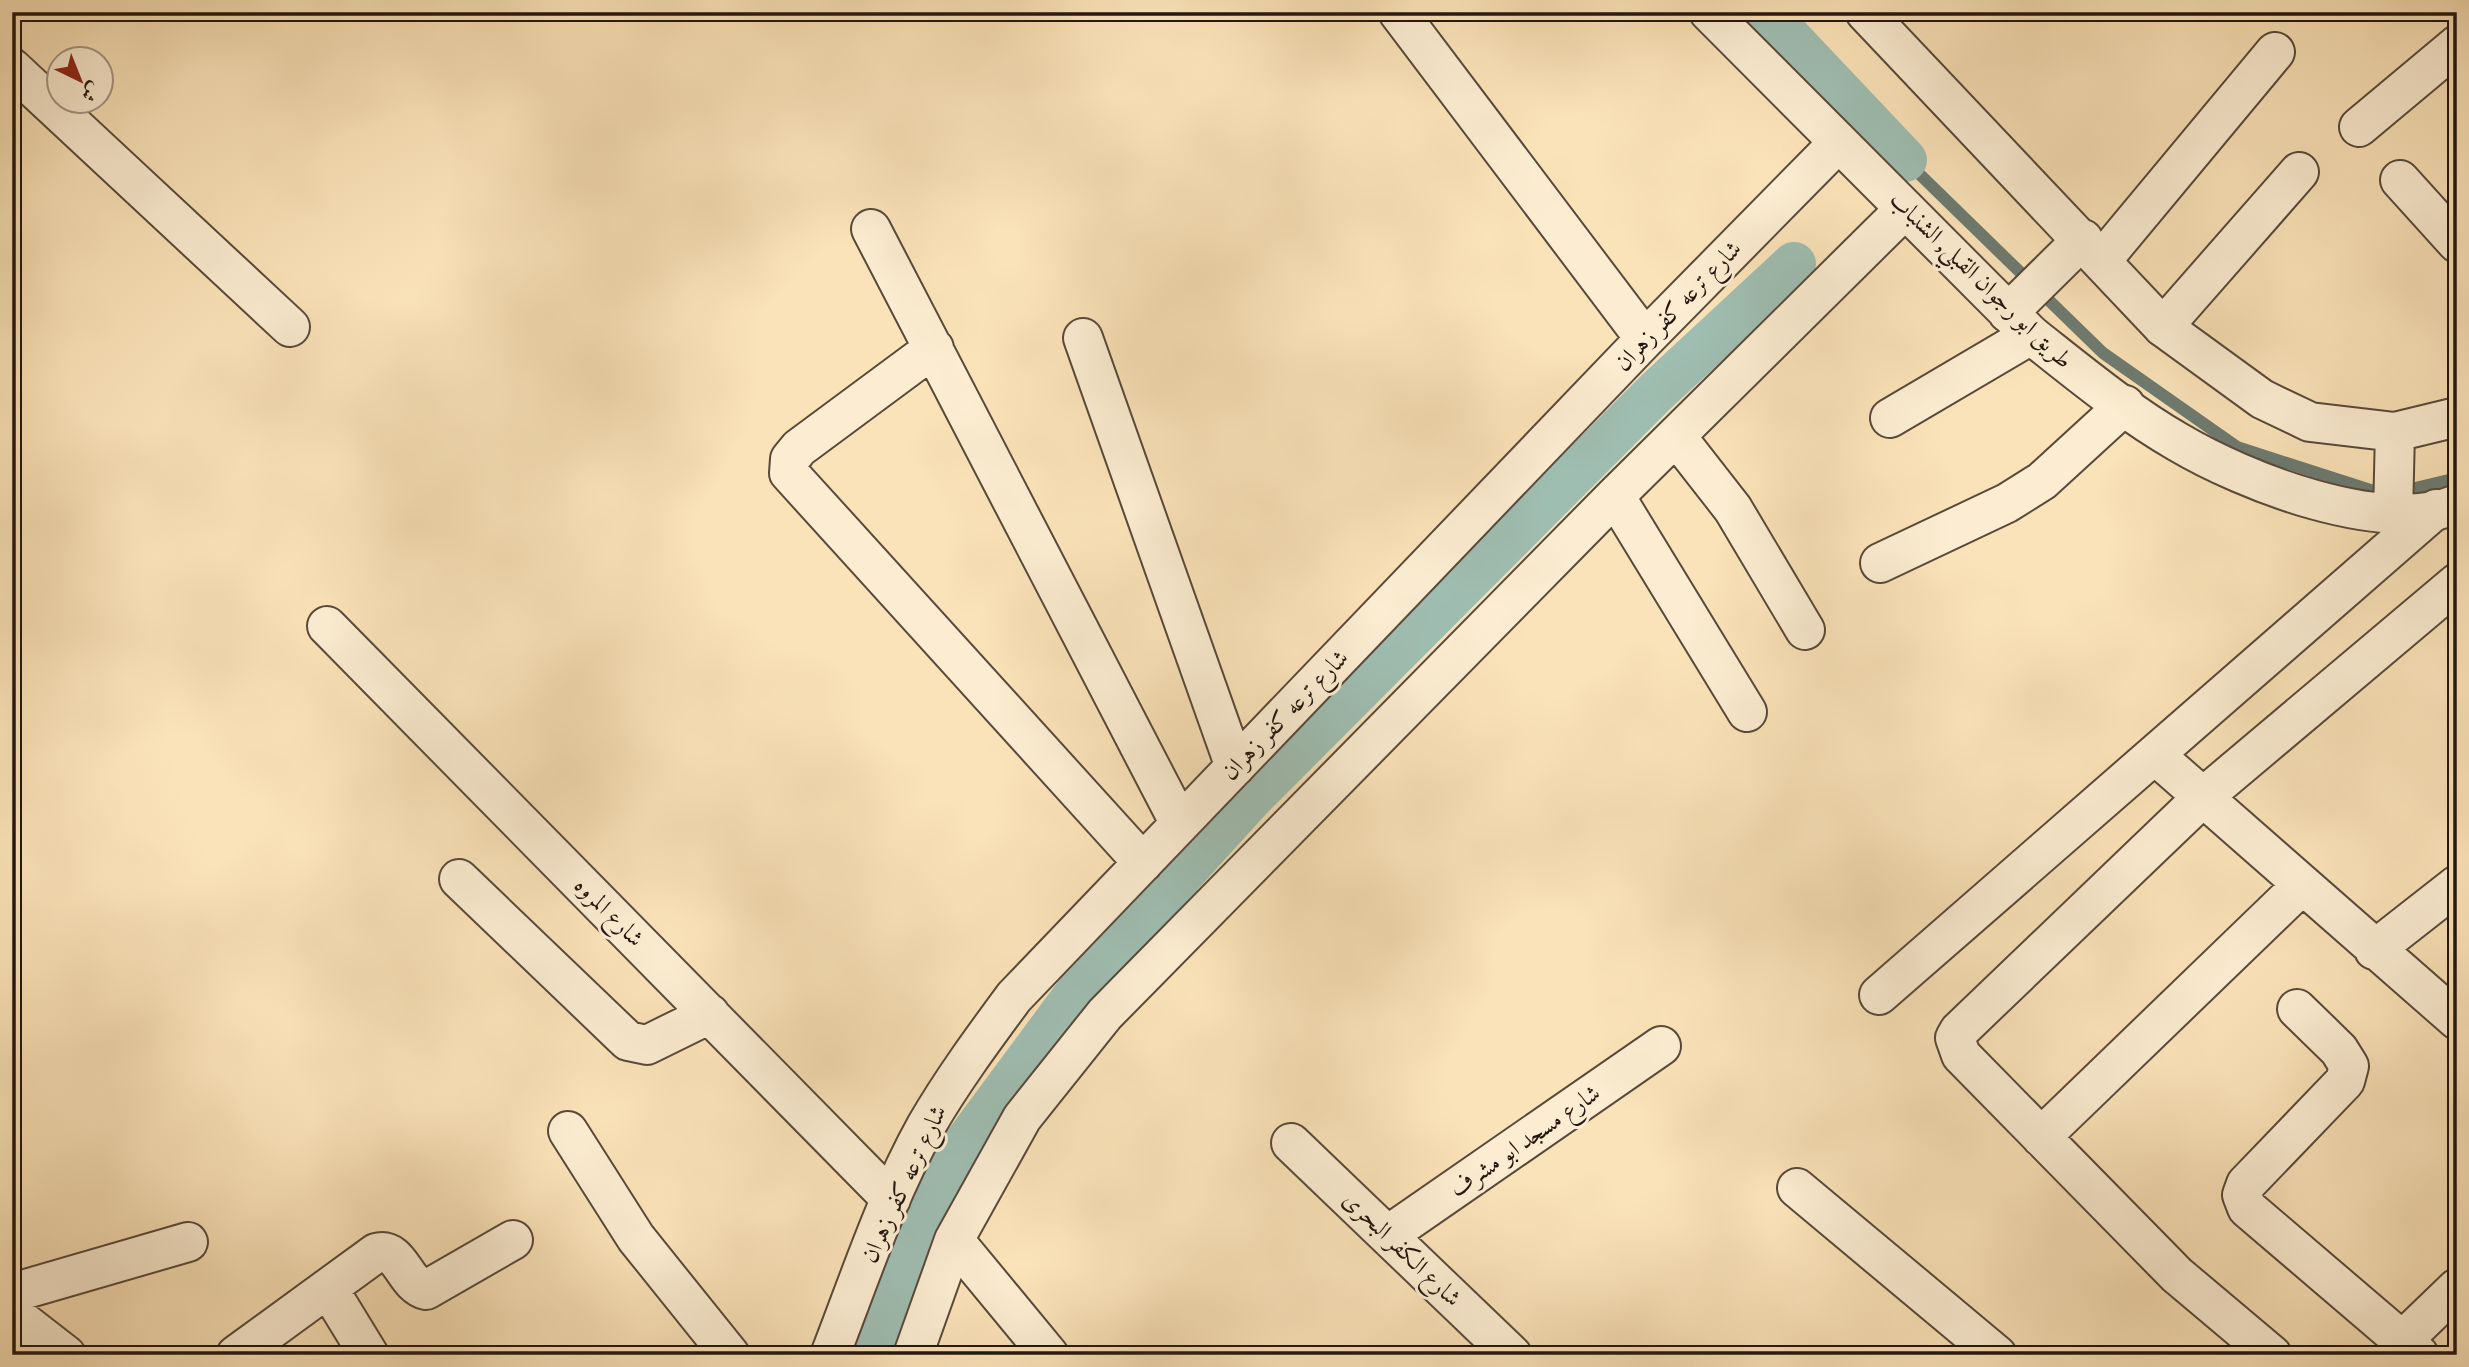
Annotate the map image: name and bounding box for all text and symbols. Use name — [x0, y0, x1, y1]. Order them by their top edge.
north arrow — [46, 46, 116, 116]
text: ش — [76, 76, 106, 107]
street label: طريق ابو رجوان القبلي, الشنباب — [1878, 184, 2079, 381]
street label: شارع ترعه كفر زهران — [1608, 234, 1751, 381]
street label: شارع ترعه كفر زهران — [1215, 643, 1358, 790]
street label: شارع المروه — [564, 870, 651, 957]
street label: شارع مسجد ابو مشرف — [1443, 1077, 1609, 1208]
street label: شارع ترعه كفر زهران — [854, 1100, 958, 1270]
street label: شارع الكفر البحرى — [1333, 1185, 1468, 1316]

